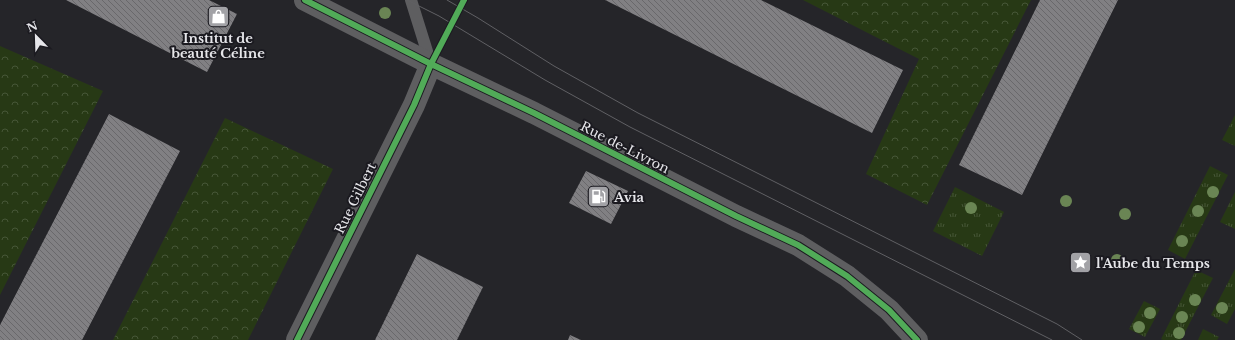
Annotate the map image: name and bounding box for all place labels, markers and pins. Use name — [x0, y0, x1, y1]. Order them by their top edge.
shop icon: Institut de beauté Céline — [205, 3, 231, 29]
place label: Institut de beauté Céline — [170, 30, 265, 62]
fuel station icon: Avia — [586, 184, 612, 210]
place label: Avia — [613, 189, 645, 206]
place icon: l'Aube du Temps — [1068, 250, 1094, 276]
place label: l'Aube du Temps — [1096, 255, 1210, 272]

